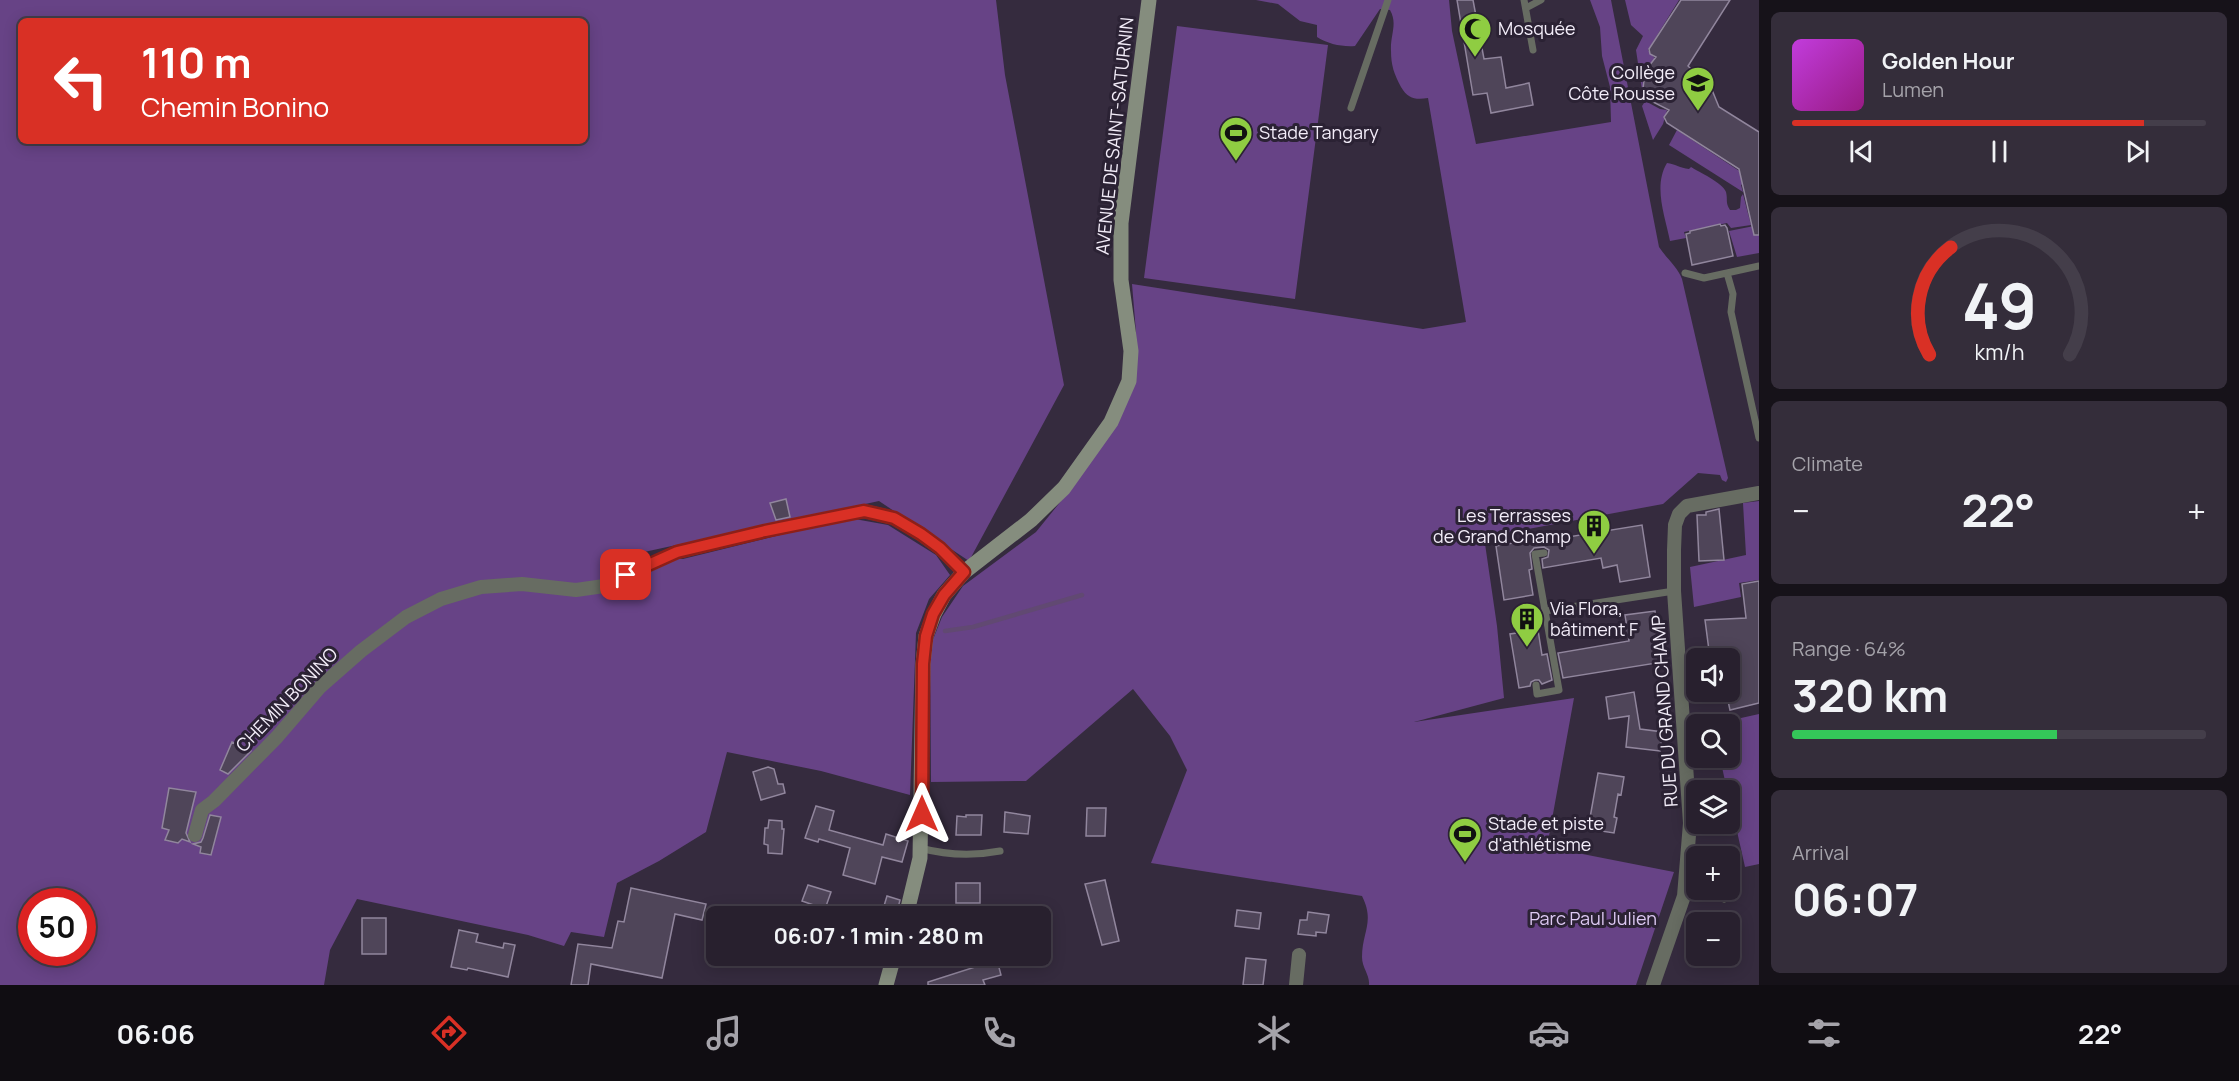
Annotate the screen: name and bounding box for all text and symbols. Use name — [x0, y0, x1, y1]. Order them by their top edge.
mosque icon: Mosquée — [1457, 11, 1493, 58]
street label: AVENUE DE SAINT-SATURNIN — [1090, 16, 1138, 256]
place label: Mosquée — [1498, 16, 1576, 40]
text: 110 m — [141, 33, 252, 91]
icon: left — [42, 42, 120, 120]
text: Golden Hour — [1882, 46, 2015, 76]
place label: Collège Côte Rousse — [1568, 60, 1675, 105]
school or university icon: Collège Côte Rousse — [1680, 65, 1716, 112]
text: Lumen — [1882, 76, 1944, 103]
text: Chemin Bonino — [141, 88, 329, 125]
sports icon: Stade Tangary — [1218, 115, 1254, 162]
place label: Stade Tangary — [1259, 120, 1379, 144]
icon: previous — [1845, 135, 1878, 168]
icon: pause — [1983, 135, 2016, 168]
icon: next — [2121, 135, 2154, 168]
text: 49 — [1961, 262, 2037, 348]
text: km/h — [1974, 337, 2024, 366]
text: Climate — [1792, 450, 1863, 477]
text: 22° — [1961, 479, 2035, 541]
text: − — [1792, 488, 1810, 533]
text: + — [2187, 488, 2206, 533]
place label: Les Terrasses de Grand Champ — [1433, 503, 1571, 548]
building icon: Les Terrasses de Grand Champ — [1576, 508, 1612, 555]
pin — [600, 549, 651, 600]
icon: arrive — [609, 558, 642, 591]
place label: Via Flora, bâtiment F — [1550, 596, 1638, 641]
building icon: Via Flora, bâtiment F — [1509, 601, 1545, 648]
street label: RUE DU GRAND CHAMP — [1645, 614, 1683, 808]
text: Range · 64% — [1792, 635, 1906, 662]
street label: CHEMIN BONINO — [230, 642, 342, 757]
map controls — [1686, 648, 1740, 966]
button: sound — [1686, 648, 1740, 702]
text: 320 km — [1792, 664, 1948, 726]
button: search — [1686, 714, 1740, 768]
button: layers — [1686, 780, 1740, 834]
position arrow — [890, 782, 954, 846]
place label: Stade et piste d'athlétisme — [1488, 811, 1604, 856]
sports icon: Stade et piste d'athlétisme — [1447, 816, 1483, 863]
text: Arrival — [1792, 839, 1849, 866]
button: + — [1686, 846, 1740, 900]
text: 06:07 — [1792, 868, 1919, 930]
speed limit sign: 50 — [18, 888, 96, 966]
park label: Parc Paul Julien — [1529, 906, 1657, 930]
button: − — [1686, 912, 1740, 966]
text: 06:07 · 1 min · 280 m — [773, 921, 984, 951]
icon: directions — [428, 1012, 470, 1054]
icon: music — [703, 1012, 745, 1054]
icon: phone — [978, 1012, 1020, 1054]
icon: climate — [1253, 1012, 1295, 1054]
icon: car — [1528, 1012, 1570, 1054]
icon: filters — [1803, 1012, 1845, 1054]
text: 06:06 — [117, 1015, 195, 1052]
text: 22° — [2078, 1015, 2122, 1052]

